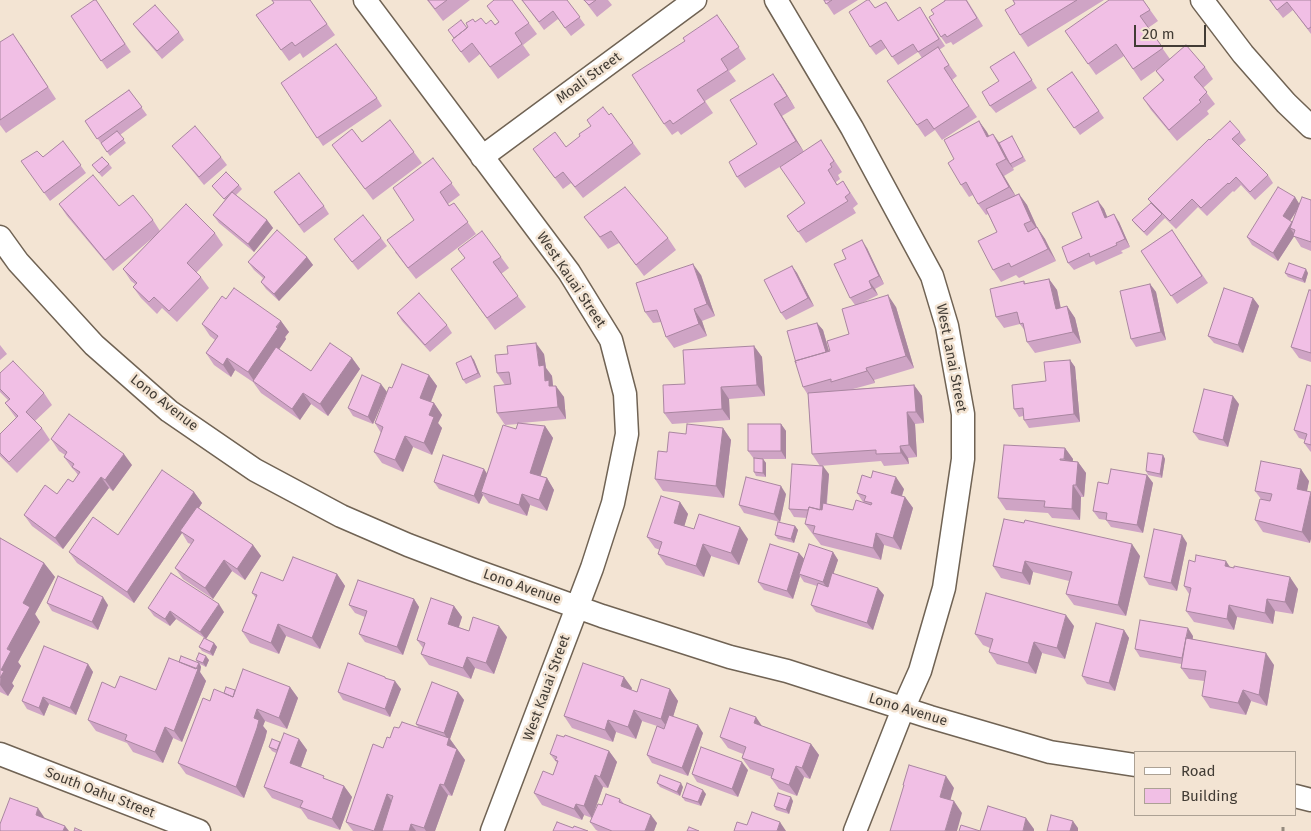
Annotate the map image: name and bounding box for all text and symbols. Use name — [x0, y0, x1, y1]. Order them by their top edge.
scale bar — [1136, 15, 1208, 47]
text: 20 m — [1142, 25, 1175, 43]
street label: Moali Street — [553, 49, 625, 107]
street label: West Kauai Street — [533, 229, 609, 331]
street label: West Lanai Street — [932, 302, 970, 414]
street label: Lono Avenue — [127, 371, 201, 435]
street label: Lono Avenue — [481, 566, 563, 608]
street label: West Kauai Street — [520, 633, 574, 743]
street label: Lono Avenue — [867, 690, 949, 730]
legend — [1134, 751, 1296, 816]
text: Road — [1181, 762, 1216, 780]
street label: South Oahu Street — [43, 764, 157, 822]
text: Building — [1181, 787, 1237, 805]

